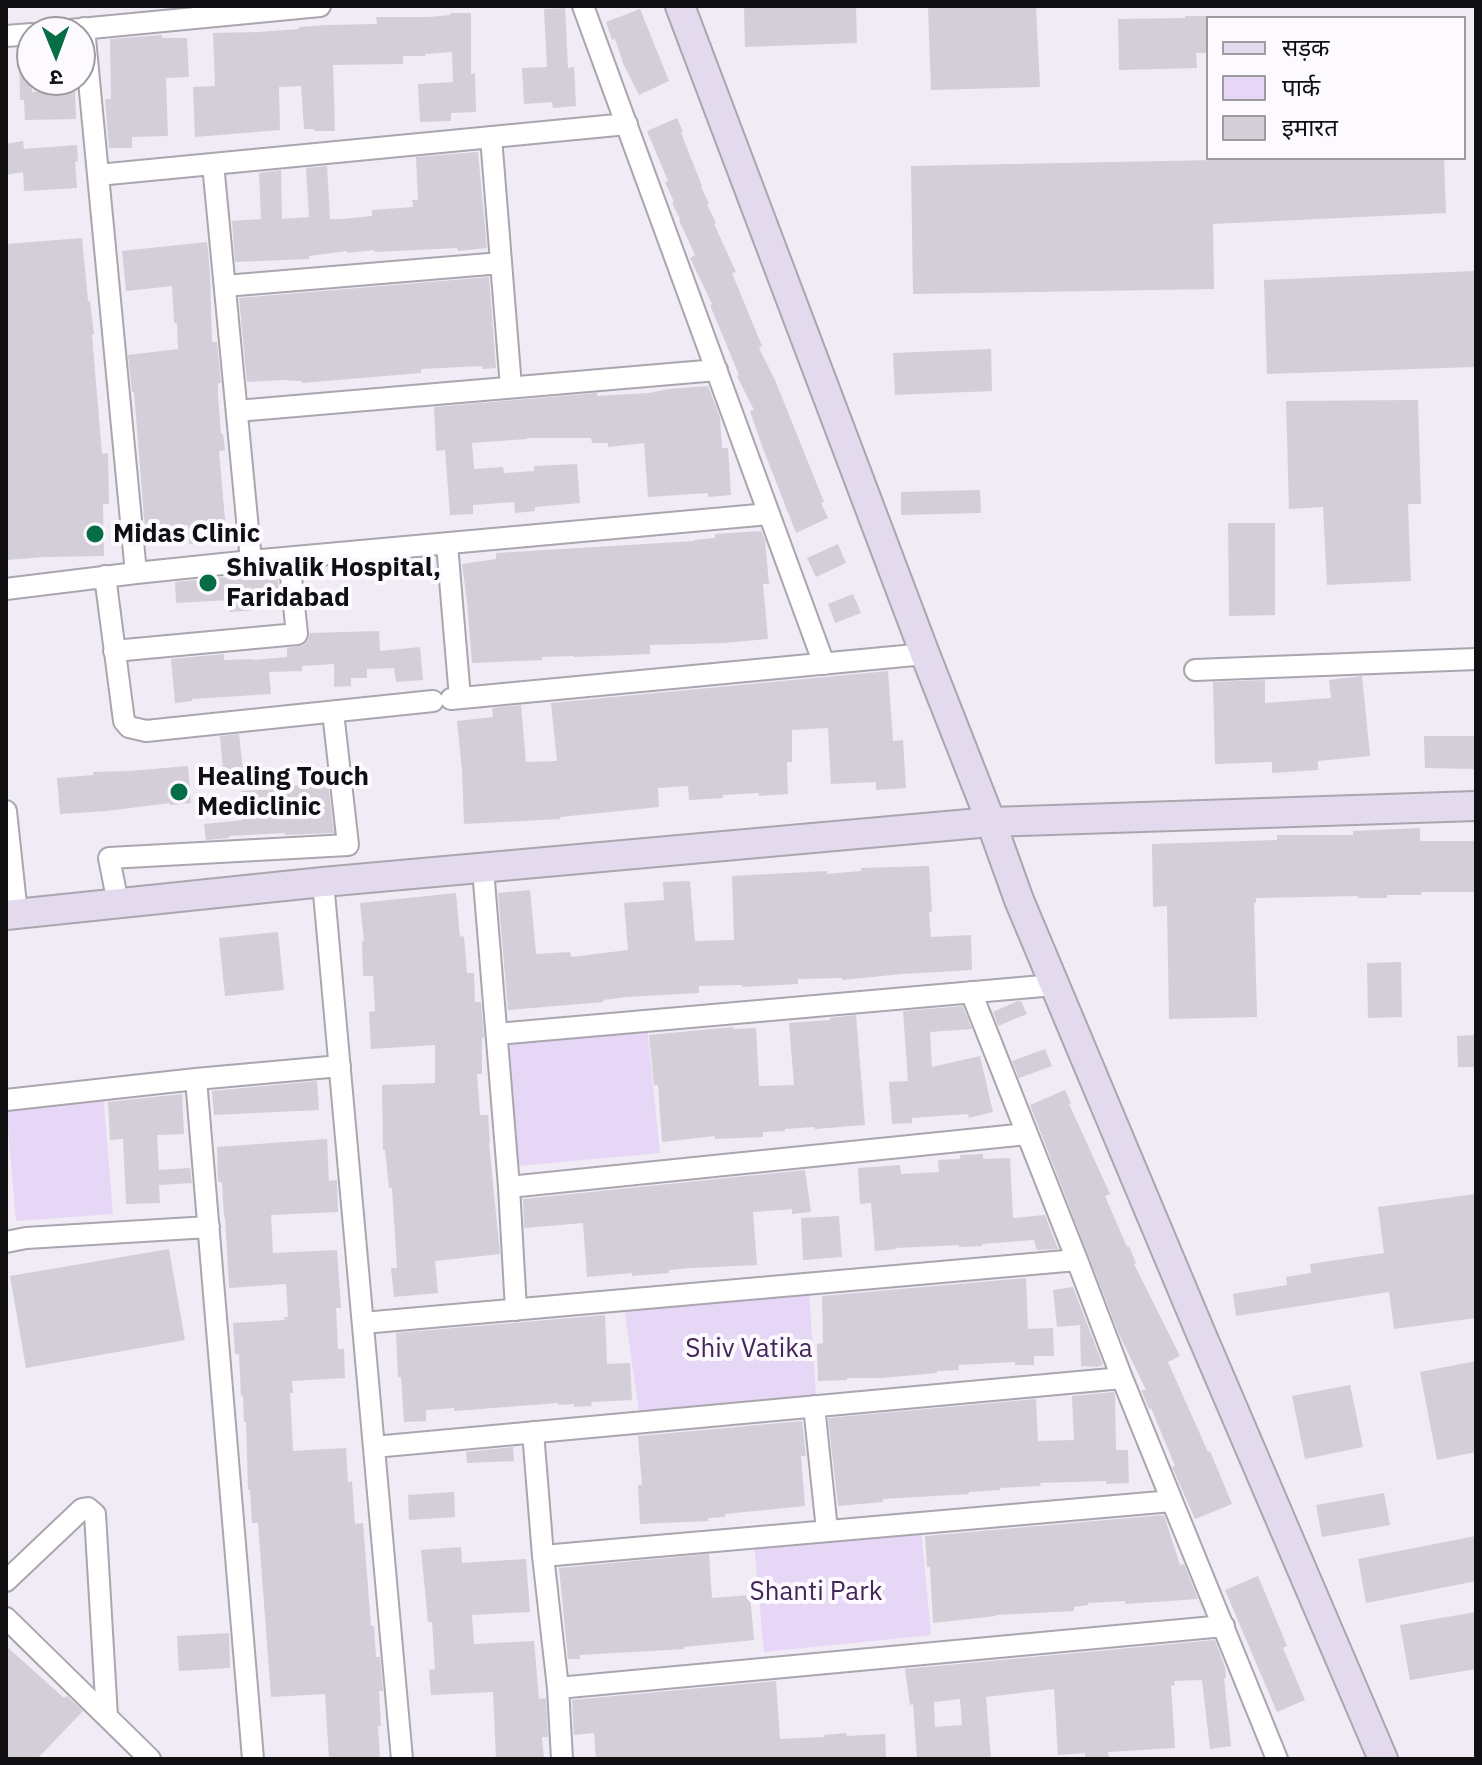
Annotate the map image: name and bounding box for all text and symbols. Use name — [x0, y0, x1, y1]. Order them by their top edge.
north arrow — [16, 16, 96, 96]
legend — [1206, 16, 1466, 160]
text: सड़क — [1282, 31, 1330, 63]
text: उ — [50, 64, 63, 93]
text: पार्क — [1282, 71, 1320, 103]
text: इमारत — [1282, 111, 1338, 143]
place label: Midas Clinic — [113, 518, 260, 550]
marker: Midas Clinic — [84, 523, 106, 545]
place label: Shivalik Hospital, Faridabad — [226, 552, 441, 614]
marker: Shivalik Hospital, Faridabad — [197, 572, 219, 594]
place label: Healing Touch Mediclinic — [197, 761, 369, 822]
marker: Healing Touch Mediclinic — [168, 781, 190, 803]
park label: Shiv Vatika — [685, 1333, 813, 1365]
park label: Shanti Park — [750, 1576, 882, 1608]

